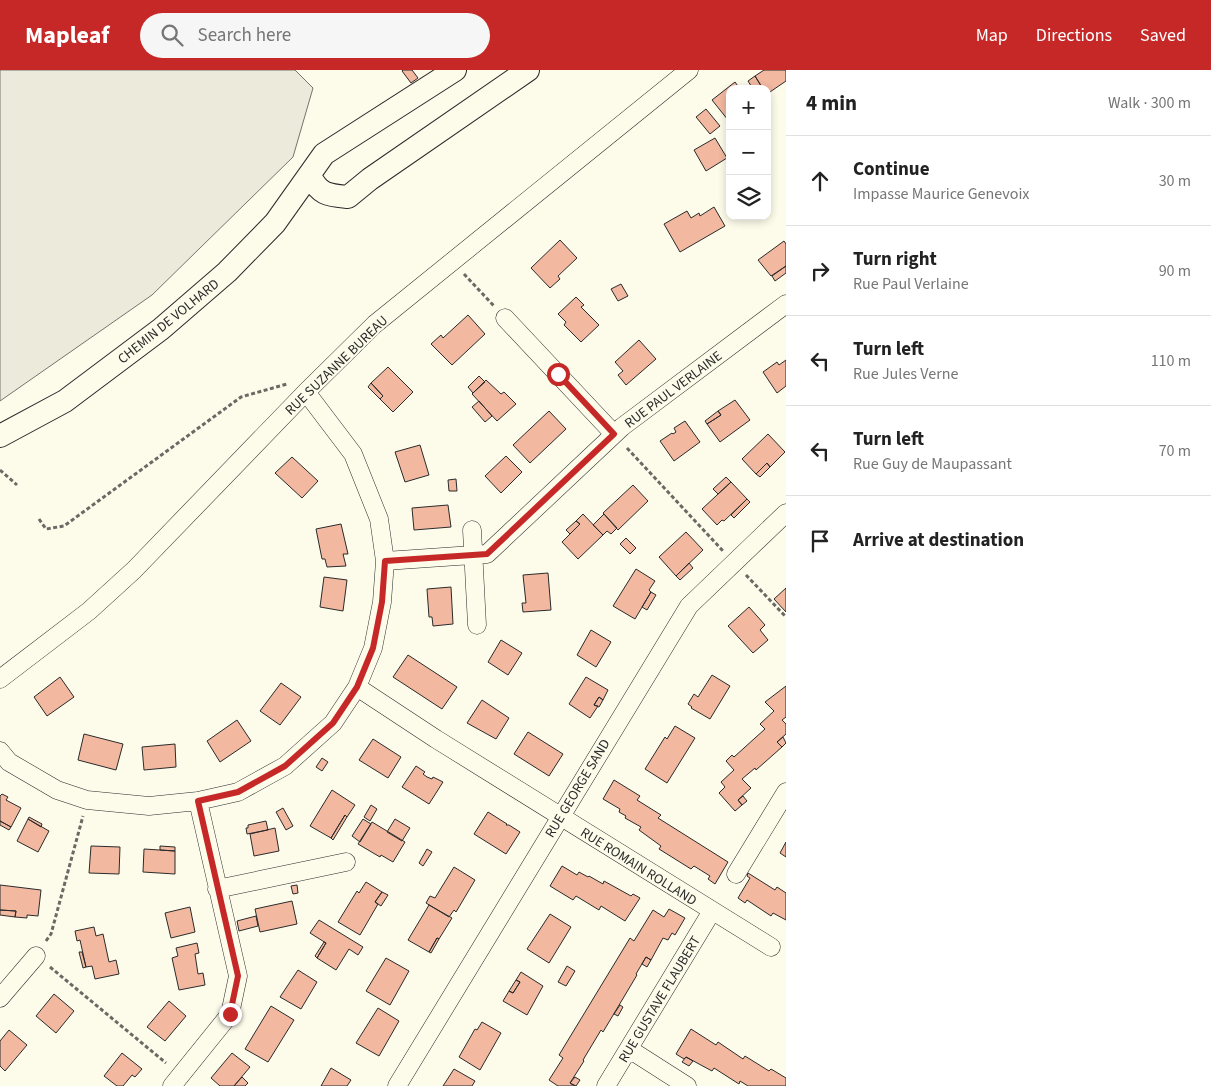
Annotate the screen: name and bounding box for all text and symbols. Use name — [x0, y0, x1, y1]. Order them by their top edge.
search box — [140, 13, 490, 58]
text: Mapleaf — [25, 18, 110, 53]
icon: search — [158, 21, 186, 49]
text: Search here — [198, 22, 291, 49]
text: Map — [976, 23, 1008, 48]
text: Directions — [1036, 23, 1112, 48]
text: Saved — [1140, 23, 1186, 48]
map controls — [726, 85, 771, 220]
button: + — [726, 85, 771, 130]
text: 4 min — [806, 88, 857, 118]
text: Walk · 300 m — [1108, 92, 1191, 114]
button: − — [726, 130, 771, 175]
text: Continue — [853, 156, 930, 183]
icon: ahead — [806, 167, 834, 195]
text: 30 m — [1159, 170, 1191, 192]
button: layers — [726, 175, 771, 220]
text: Impasse Maurice Genevoix — [853, 183, 1029, 205]
text: Turn right — [853, 246, 937, 273]
icon: right — [806, 257, 834, 285]
text: 90 m — [1159, 260, 1191, 282]
text: Rue Paul Verlaine — [853, 273, 969, 295]
street label: CHEMIN DE VOLHARD — [114, 275, 224, 369]
street label: RUE SUZANNE BUREAU — [281, 311, 393, 420]
text: Turn left — [853, 336, 924, 363]
street label: RUE PAUL VERLAINE — [621, 346, 727, 433]
icon: left — [806, 347, 834, 375]
text: 110 m — [1151, 350, 1191, 372]
route start — [547, 363, 570, 386]
text: Rue Jules Verne — [853, 363, 958, 385]
text: Turn left — [853, 426, 924, 453]
icon: left — [806, 437, 834, 465]
text: 70 m — [1159, 440, 1191, 462]
text: Rue Guy de Maupassant — [853, 453, 1012, 475]
icon: arrive — [806, 527, 834, 555]
text: Arrive at destination — [853, 527, 1024, 554]
street label: RUE GEORGE SAND — [540, 735, 615, 842]
street label: RUE ROMAIN ROLLAND — [576, 823, 701, 911]
street label: RUE GUSTAVE FLAUBERT — [614, 932, 706, 1067]
route end — [219, 1003, 242, 1026]

